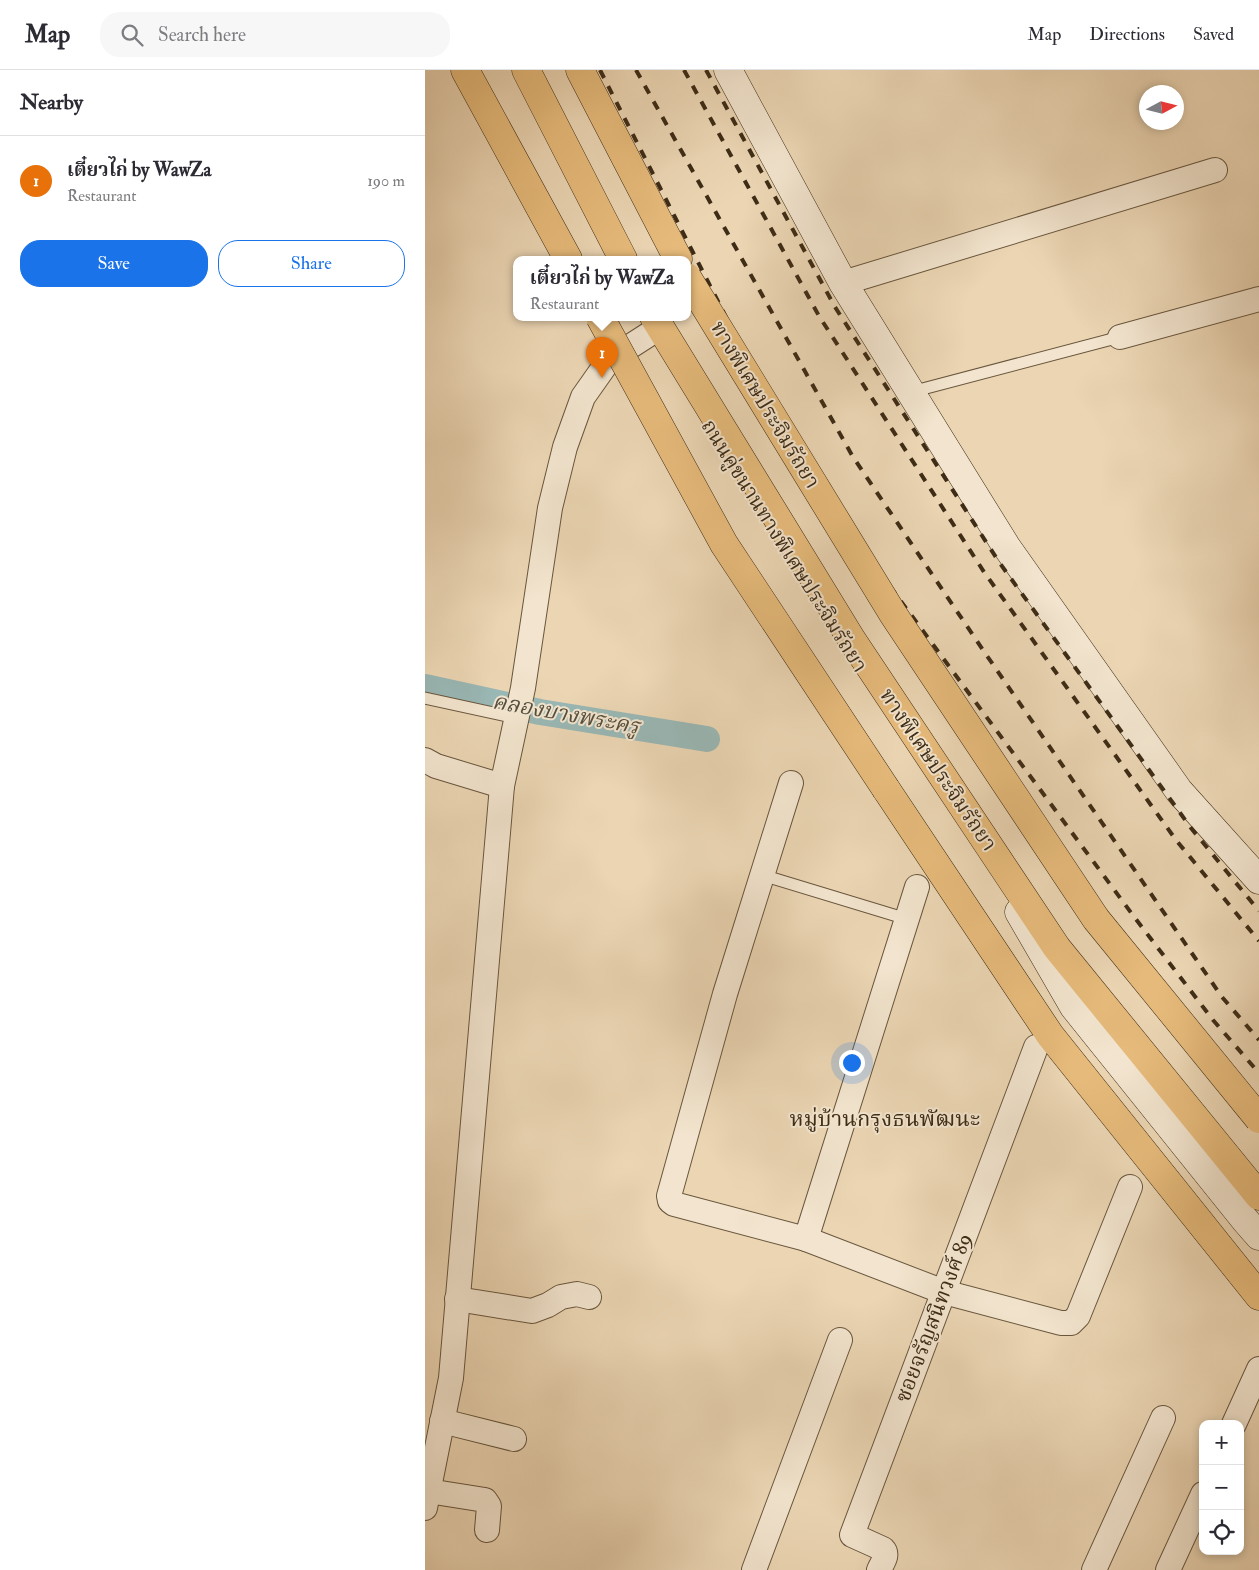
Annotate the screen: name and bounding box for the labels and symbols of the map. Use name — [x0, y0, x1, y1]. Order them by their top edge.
north arrow — [1139, 85, 1184, 130]
street label: ทางพิเศษประจิมรัถยา — [704, 316, 826, 494]
pin: 1 — [586, 337, 618, 378]
street label: ถนนคู่ขนานทางพิเศษประจิมรัถยา — [695, 414, 873, 678]
street label: ทางพิเศษประจิมรัถยา — [873, 683, 1003, 857]
water label: คลองบางพระครู — [490, 687, 644, 741]
your location — [839, 1050, 865, 1076]
district label: หมู่บ้านกรุงธนพัฒนะ — [790, 1105, 980, 1133]
street label: ซอยจรัญสนิทวงศ์ 89 — [889, 1230, 979, 1406]

